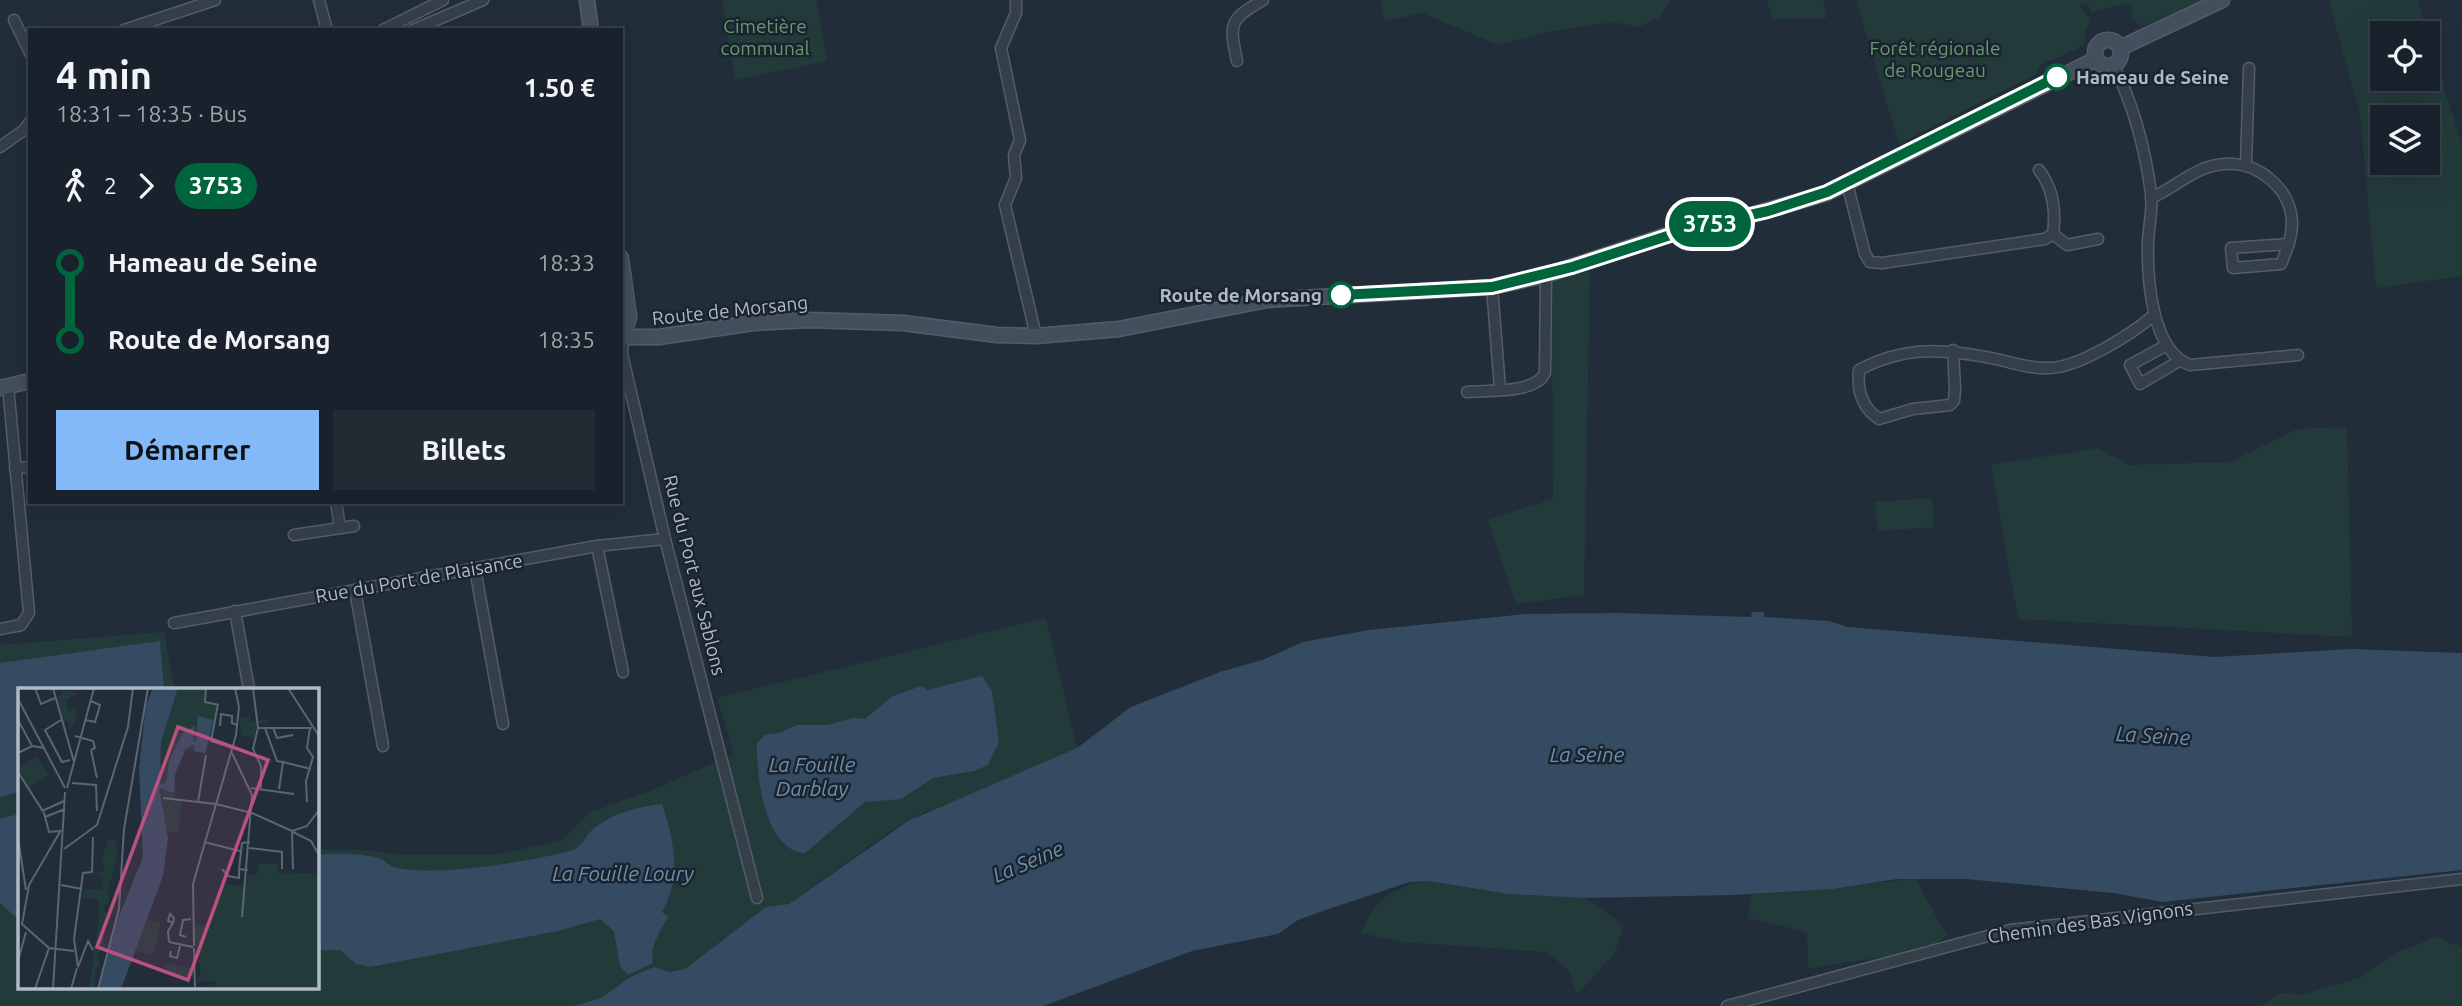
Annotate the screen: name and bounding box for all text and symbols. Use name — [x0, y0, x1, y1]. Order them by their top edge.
park label: Cimetière communal — [720, 15, 810, 59]
map controls — [2370, 21, 2440, 175]
button: locate — [2370, 21, 2440, 91]
park label: Forêt régionale de Rougeau — [1870, 37, 2001, 81]
text: 4 min — [56, 54, 152, 96]
marker: Hameau de Seine — [2044, 64, 2070, 90]
place label: Hameau de Seine — [2076, 66, 2229, 88]
text: 1.50 € — [524, 73, 595, 102]
text: 18:31 – 18:35 · Bus — [56, 101, 247, 126]
button: layers — [2370, 105, 2440, 175]
icon: walk — [56, 167, 94, 205]
icon: forward — [127, 167, 165, 205]
text: 3753 — [189, 172, 243, 199]
text: 2 — [104, 173, 117, 198]
line badge: 3753 — [1661, 201, 1759, 247]
text: 3753 — [1683, 210, 1737, 237]
text: Hameau de Seine — [108, 248, 318, 277]
text: 18:33 — [537, 250, 595, 275]
marker: Route de Morsang — [1328, 282, 1354, 308]
place label: Route de Morsang — [1159, 284, 1322, 306]
street label: Route de Morsang — [651, 291, 809, 329]
text: Route de Morsang — [108, 325, 330, 354]
text: 18:35 — [537, 327, 595, 352]
button: Démarrer — [56, 410, 319, 490]
button: Billets — [333, 410, 595, 490]
street label: Rue du Port aux Sablons — [659, 473, 731, 677]
street label: Rue du Port de Plaisance — [314, 549, 524, 607]
inset map — [18, 688, 318, 988]
water label: La Seine — [2115, 721, 2191, 749]
water label: La Seine — [1550, 742, 1625, 766]
water label: La Fouille Darblay — [769, 752, 856, 800]
water label: La Seine — [989, 835, 1067, 887]
water label: La Fouille Loury — [552, 861, 695, 885]
street label: Chemin des Bas Vignons — [1986, 897, 2194, 947]

